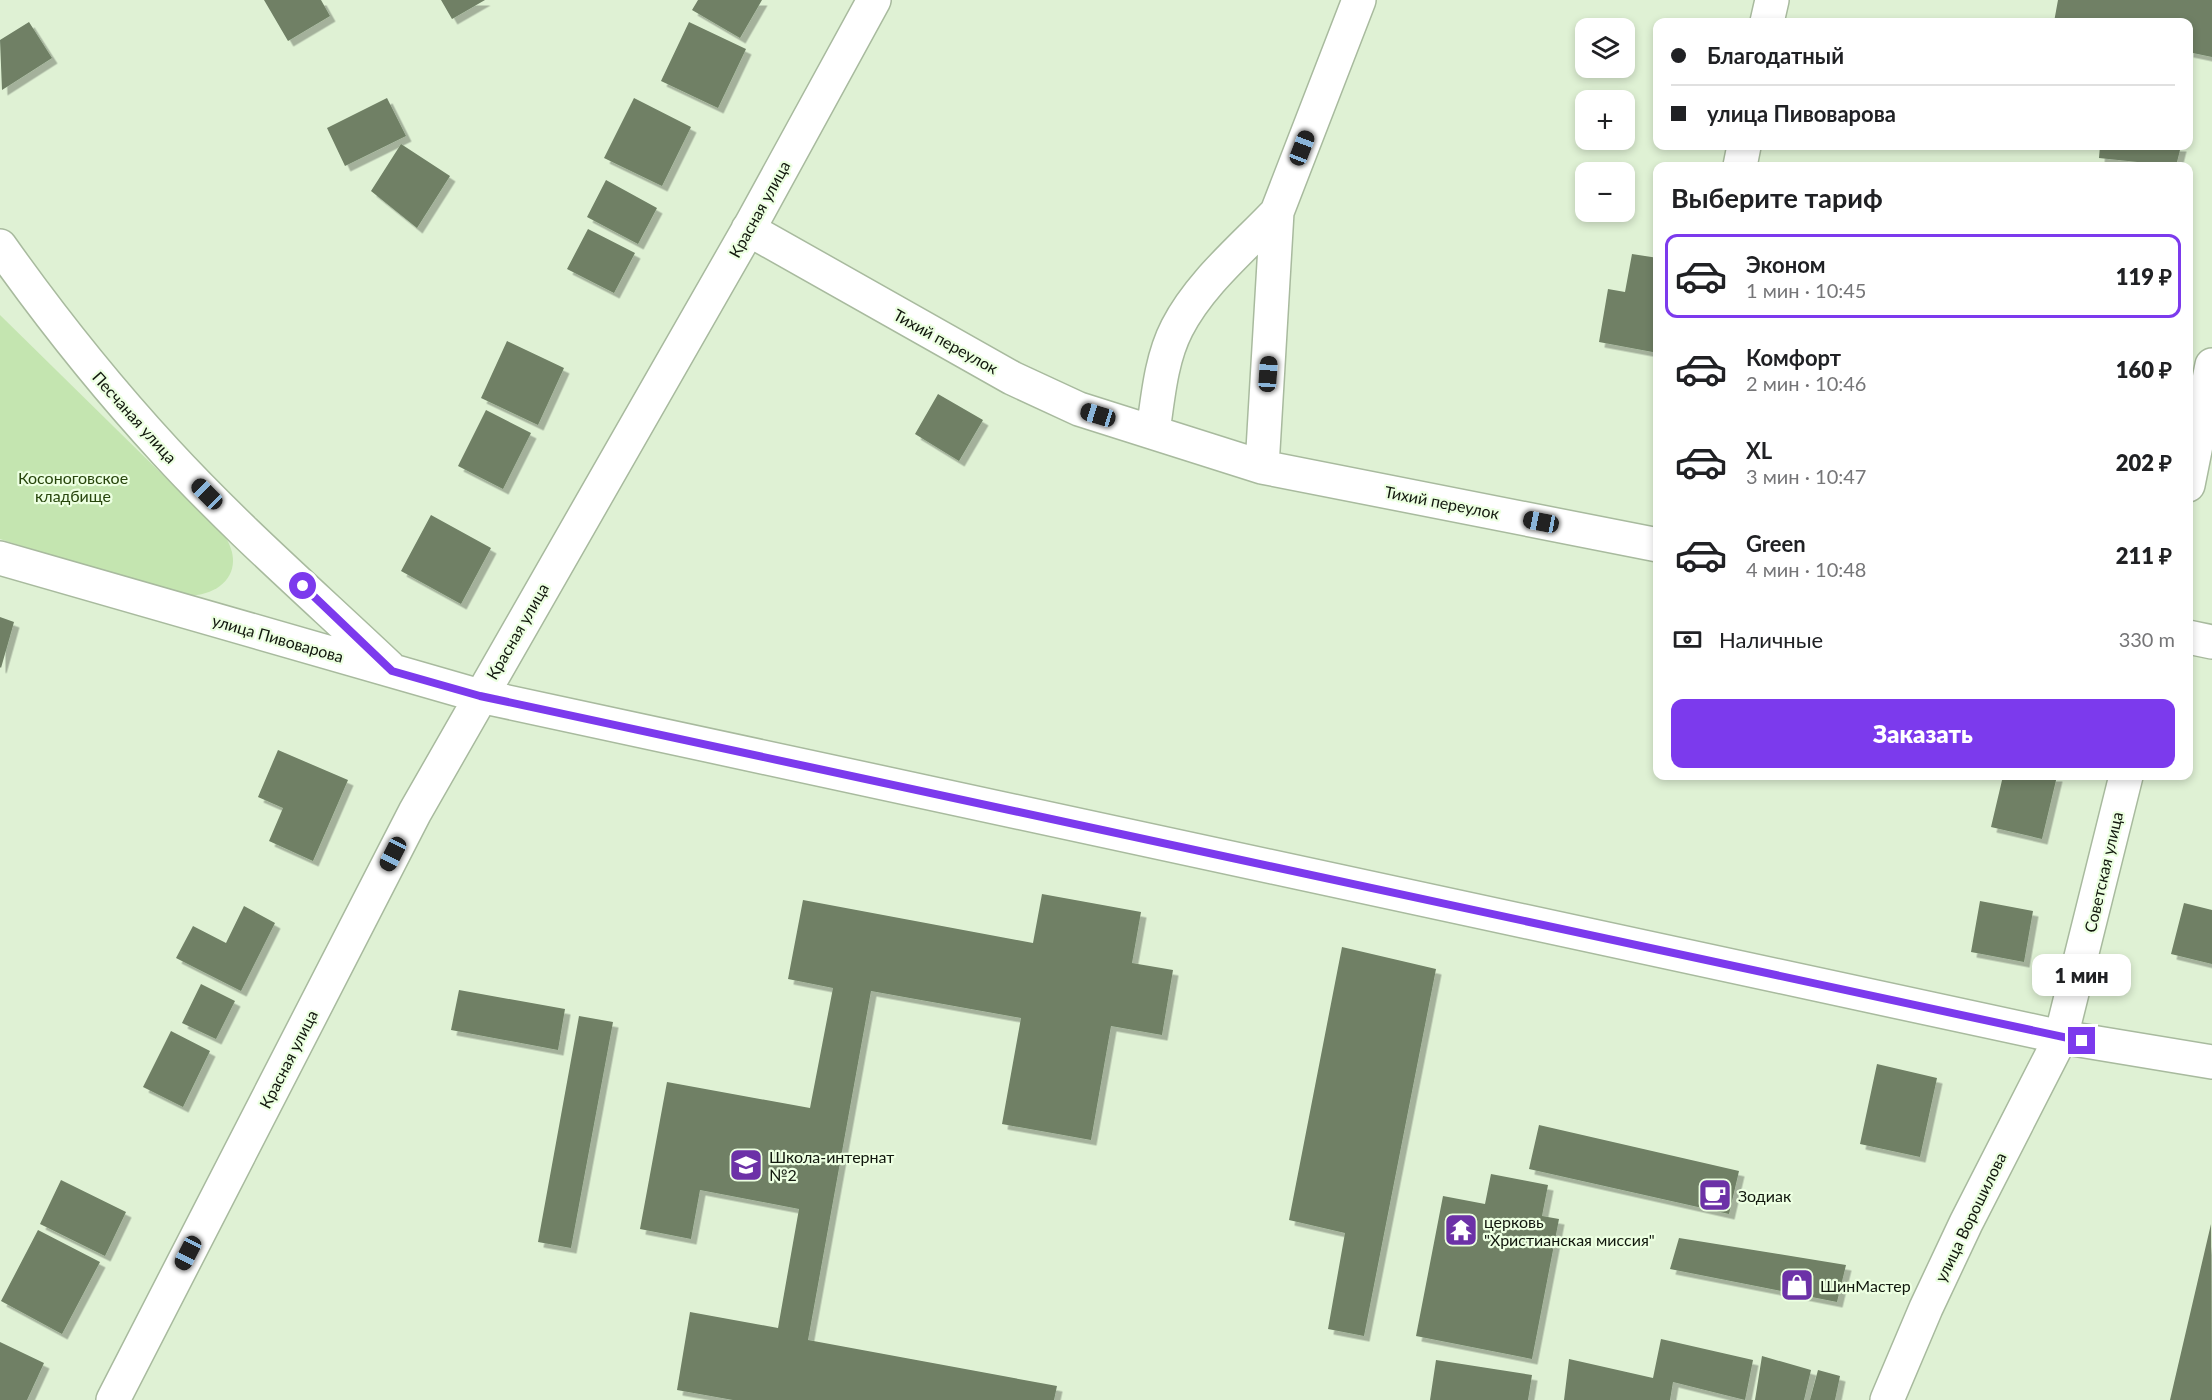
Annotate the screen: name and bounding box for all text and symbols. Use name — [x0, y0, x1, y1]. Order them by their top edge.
map controls — [1575, 18, 1635, 222]
button: layers — [1575, 18, 1635, 78]
text: Благодатный — [1707, 42, 1844, 69]
button: + — [1575, 90, 1635, 150]
text: улица Пивоварова — [1707, 100, 1896, 127]
car — [1287, 128, 1317, 168]
street label: Красная улица — [725, 157, 793, 261]
button: − — [1575, 162, 1635, 222]
text: Выберите тариф — [1671, 181, 1883, 214]
icon: car — [1674, 249, 1728, 303]
text: Эконом — [1746, 251, 1826, 278]
text: 119 ₽ — [2116, 263, 2172, 290]
text: 1 мин · 10:45 — [1746, 278, 1866, 302]
street label: Тихий переулок — [891, 305, 1002, 378]
icon: car — [1674, 342, 1728, 396]
text: Комфорт — [1746, 344, 1841, 371]
car — [1258, 355, 1278, 393]
text: 160 ₽ — [2116, 356, 2172, 383]
street label: Песчаная улица — [89, 367, 181, 467]
text: 2 мин · 10:46 — [1746, 371, 1866, 395]
car — [1078, 401, 1118, 429]
icon: car — [1674, 435, 1728, 489]
text: XL — [1746, 437, 1772, 464]
text: 202 ₽ — [2116, 449, 2172, 476]
text: 3 мин · 10:47 — [1746, 464, 1866, 488]
park label: Косоноговское кладбище — [18, 468, 128, 505]
car — [188, 475, 226, 513]
street label: Тихий переулок — [1383, 482, 1502, 523]
car — [1522, 510, 1560, 534]
icon: car — [1674, 528, 1728, 582]
text: Green — [1746, 530, 1806, 557]
text: 211 ₽ — [2116, 542, 2172, 569]
text: 4 мин · 10:48 — [1746, 557, 1866, 581]
route start — [289, 572, 316, 599]
street label: Красная улица — [482, 580, 552, 682]
street label: улица Пивоварова — [210, 610, 346, 666]
icon: cash — [1671, 623, 1704, 656]
text: Наличные — [1719, 626, 1823, 653]
text: 330 m — [2119, 627, 2175, 651]
button: Заказать — [1671, 699, 2175, 768]
street label: Советская улица — [2080, 810, 2126, 934]
car — [377, 834, 409, 874]
callout: 1 мин — [2032, 954, 2132, 996]
text: 1 мин — [2054, 963, 2109, 987]
street label: Красная улица — [255, 1007, 321, 1111]
route end — [2068, 1027, 2095, 1054]
school or university icon: Школа-интернат №2 — [728, 1147, 764, 1183]
place label: Школа-интернат №2 — [769, 1147, 894, 1184]
street label: улица Ворошилова — [1930, 1149, 2010, 1285]
cafe icon: Зодиак — [1697, 1177, 1733, 1213]
place label: Зодиак — [1738, 1186, 1792, 1205]
temple icon: церковь "Христианская миссия" — [1443, 1212, 1479, 1248]
place label: церковь "Христианская миссия" — [1484, 1212, 1655, 1249]
car — [172, 1233, 204, 1273]
shop icon: ШинМастер — [1779, 1267, 1815, 1303]
place label: ШинМастер — [1820, 1276, 1911, 1295]

